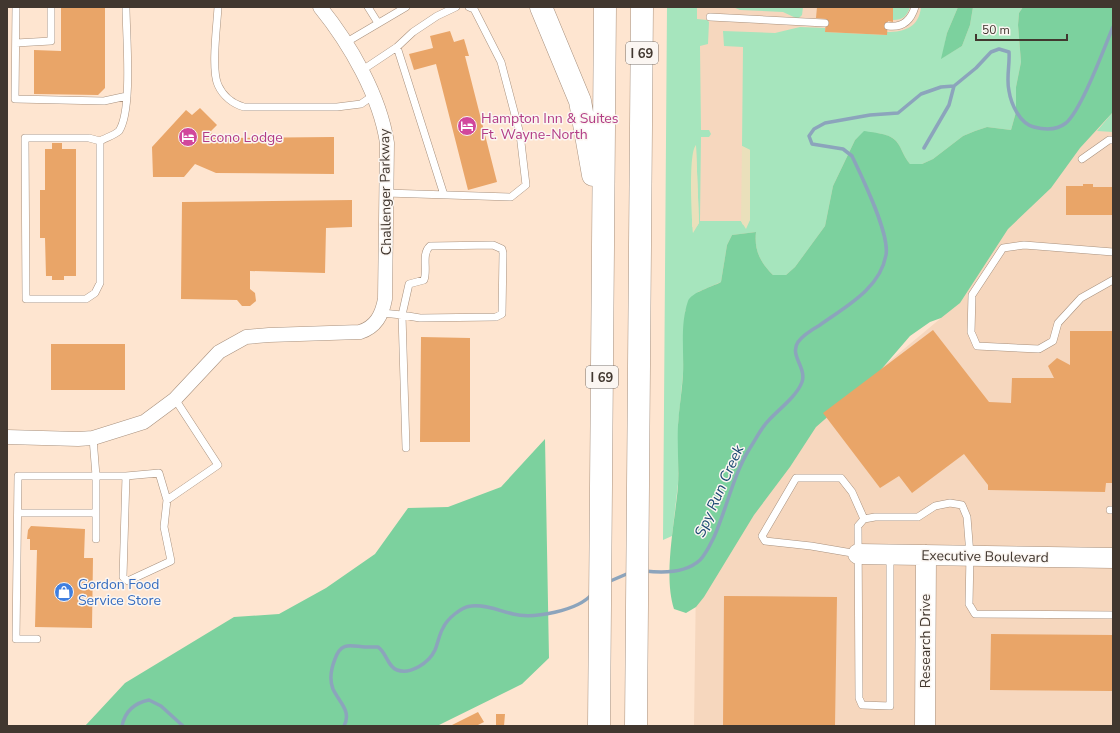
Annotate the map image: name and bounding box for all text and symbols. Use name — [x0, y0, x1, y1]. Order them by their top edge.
scale bar — [976, 16, 1067, 42]
text: 50 m — [982, 22, 1010, 38]
road number: I 69 — [626, 42, 658, 64]
place label: Hampton Inn & Suites Ft. Wayne-North — [481, 109, 619, 144]
hotel icon: Hampton Inn & Suites Ft. Wayne-North — [456, 115, 478, 137]
hotel icon: Econo Lodge — [177, 126, 199, 148]
place label: Econo Lodge — [202, 128, 283, 147]
street label: Challenger Parkway — [375, 128, 396, 255]
road number: I 69 — [586, 366, 618, 388]
water label: Spy Run Creek — [690, 441, 748, 540]
street label: Executive Boulevard — [921, 546, 1049, 567]
place label: Gordon Food Service Store — [78, 575, 161, 610]
shop icon: Gordon Food Service Store — [53, 581, 75, 603]
street label: Research Drive — [916, 594, 935, 688]

